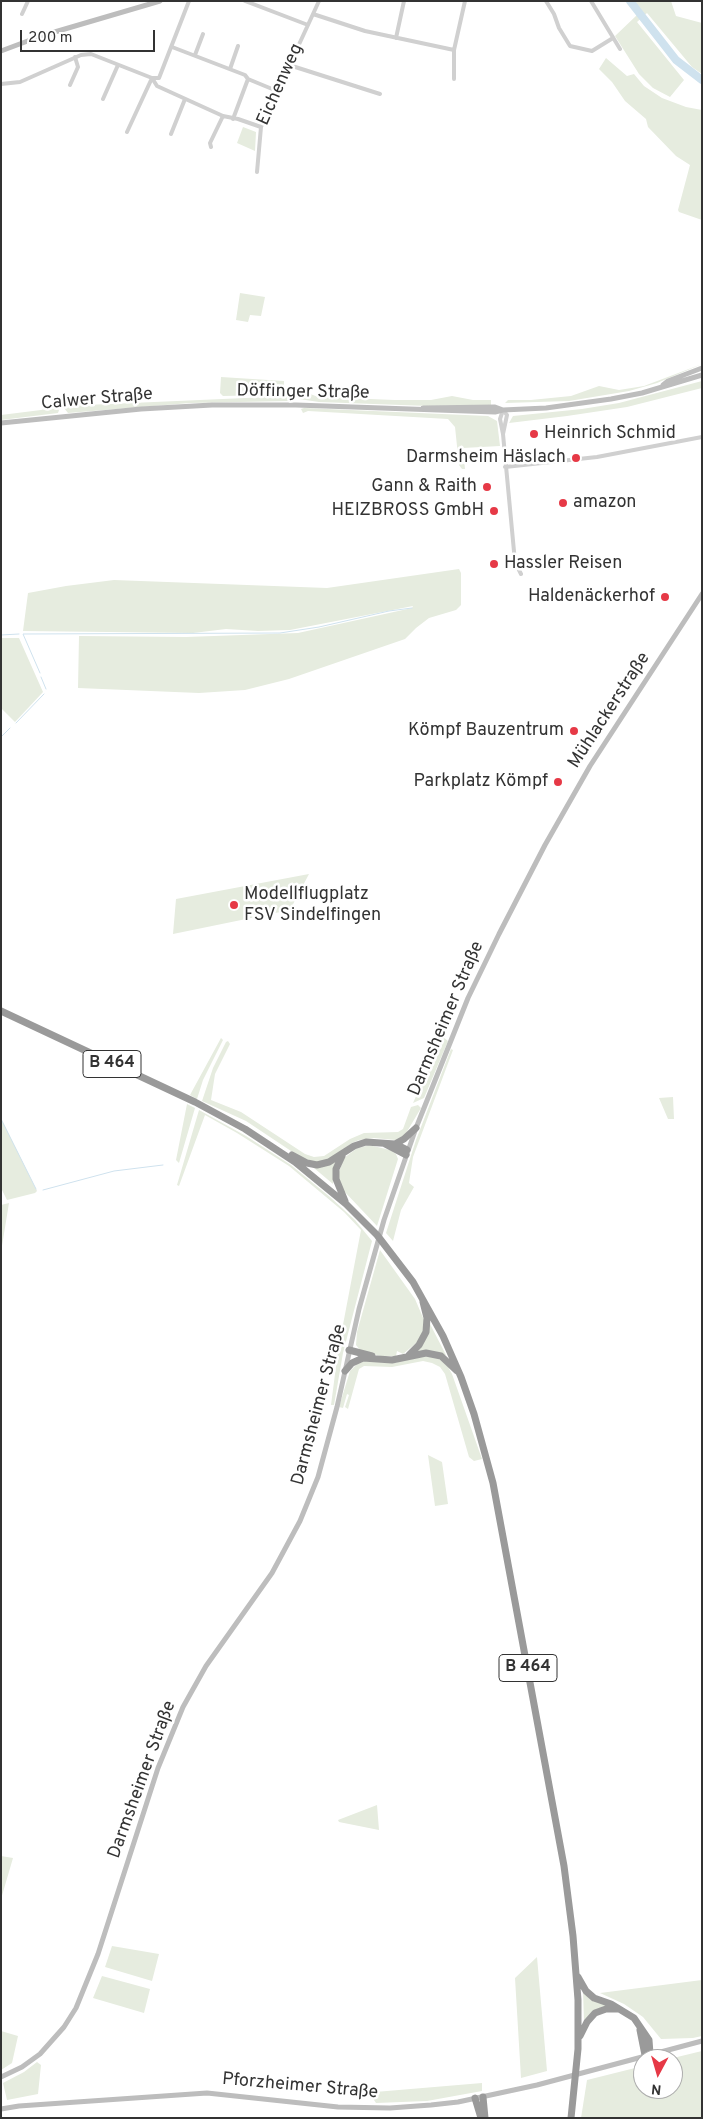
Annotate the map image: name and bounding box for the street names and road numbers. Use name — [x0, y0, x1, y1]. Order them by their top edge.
street label: Eichenweg — [253, 41, 309, 129]
street label: Döffinger Straße — [236, 381, 370, 405]
street label: Calwer Straße — [40, 384, 154, 416]
street label: Mühlackerstraße — [564, 649, 656, 773]
street label: Darmsheimer Straße — [405, 938, 489, 1100]
road number: B 464 — [83, 1050, 141, 1078]
street label: Darmsheimer Straße — [288, 1322, 352, 1488]
road number: B 464 — [499, 1655, 557, 1682]
street label: Darmsheimer Straße — [104, 1698, 182, 1862]
street label: Pforzheimer Straße — [221, 2069, 379, 2105]

